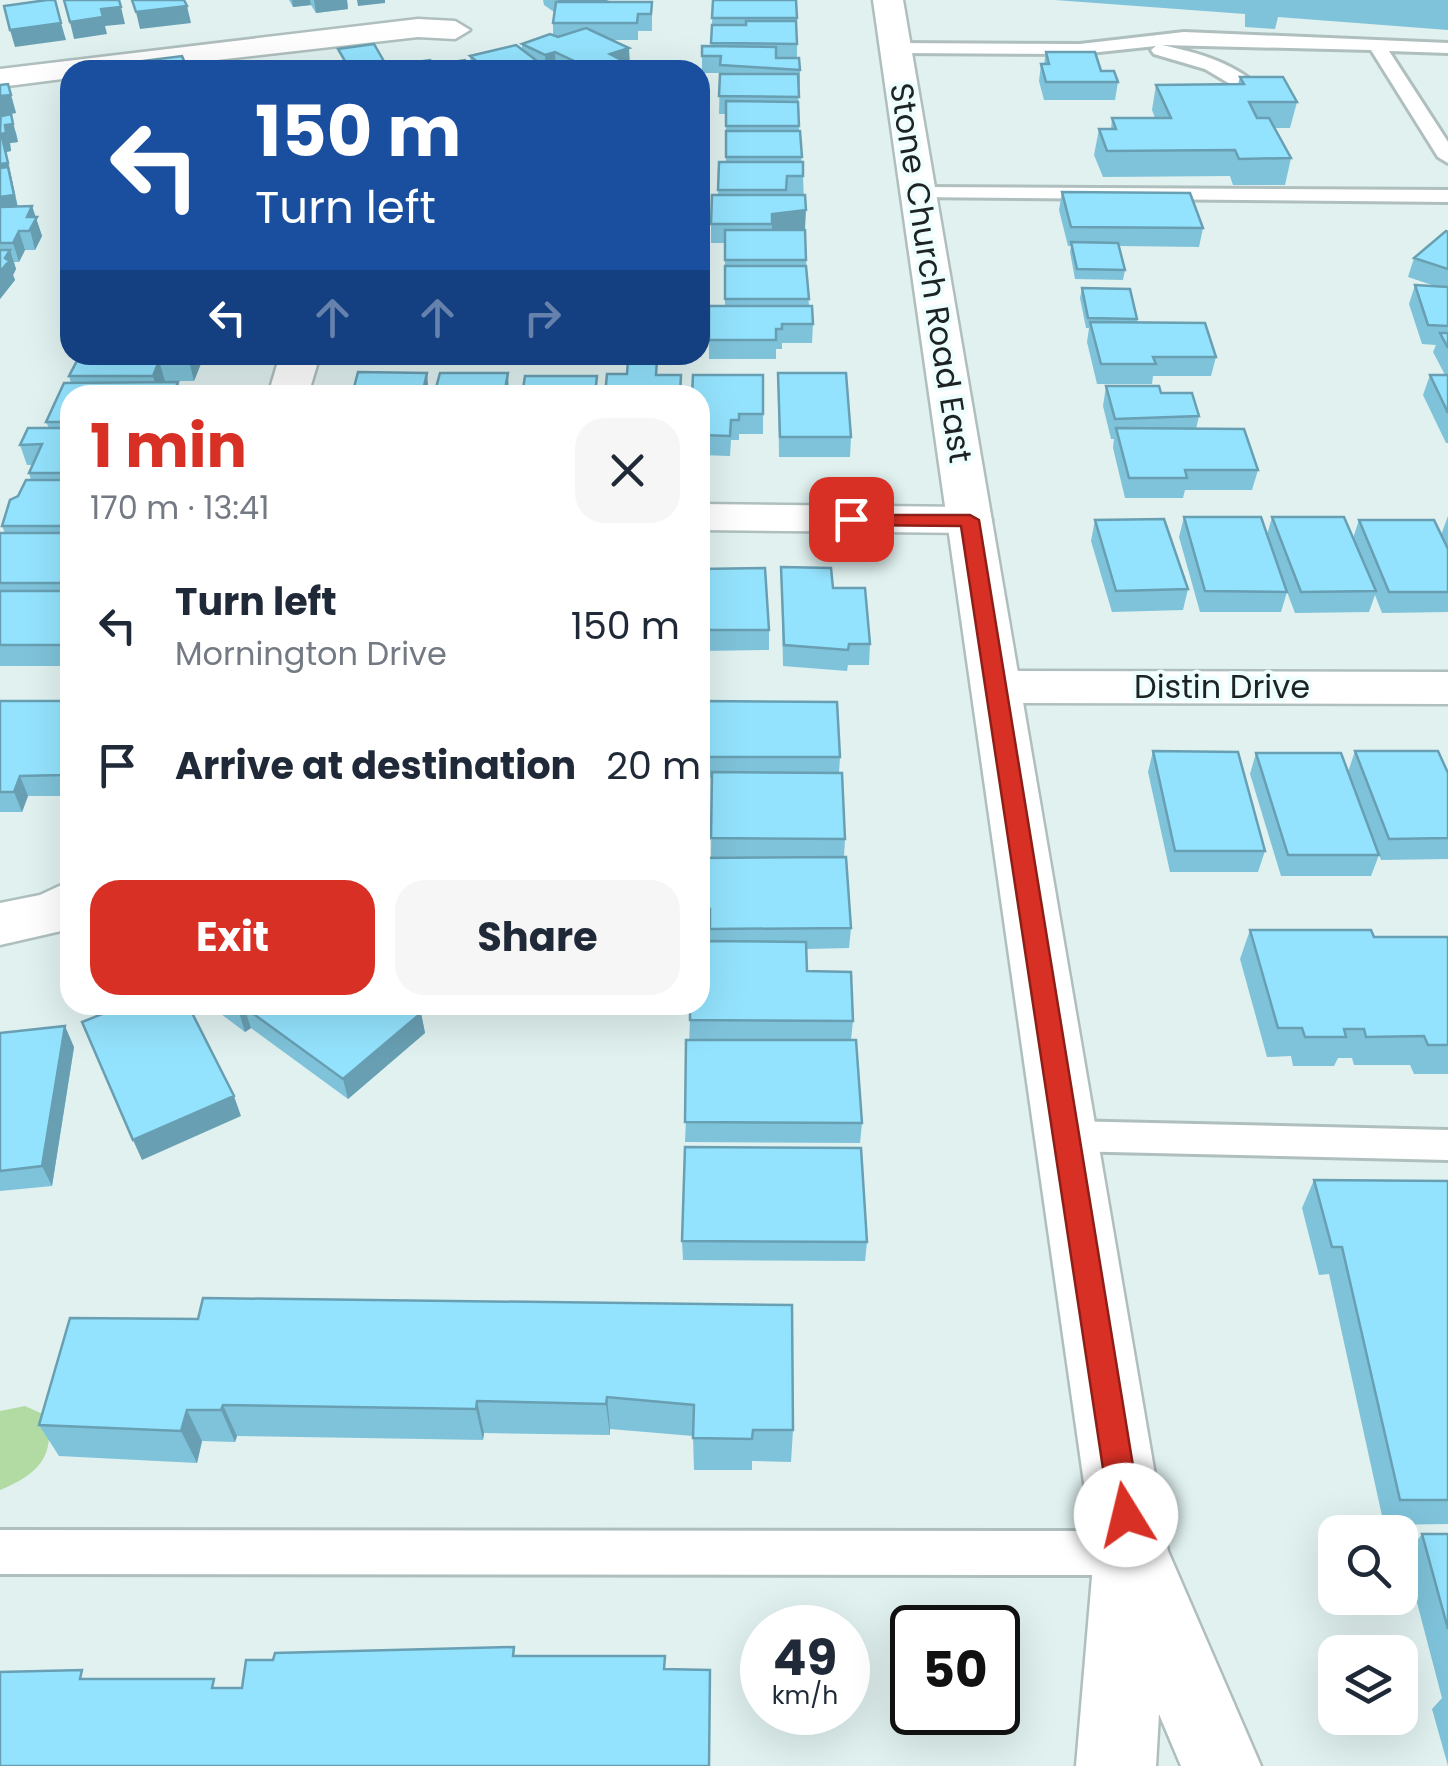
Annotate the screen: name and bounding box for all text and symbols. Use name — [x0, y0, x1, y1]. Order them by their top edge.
street label: Stone Church Road East — [879, 80, 984, 466]
text: 150 m — [255, 82, 461, 181]
icon: left — [90, 100, 220, 230]
text: Turn left — [255, 176, 436, 239]
icon: left — [200, 290, 255, 345]
icon: ahead — [305, 290, 360, 345]
icon: ahead — [410, 290, 465, 345]
icon: right — [515, 290, 570, 345]
text: 1 min — [90, 404, 247, 488]
button: close — [575, 418, 680, 523]
pin — [809, 477, 894, 562]
text: 170 m · 13:41 — [90, 485, 269, 530]
icon: arrive — [824, 492, 879, 547]
text: Turn left — [175, 575, 337, 628]
icon: left — [90, 598, 145, 653]
text: 150 m — [571, 599, 680, 652]
text: Mornington Drive — [175, 631, 447, 676]
street label: Distin Drive — [1134, 664, 1310, 709]
icon: arrive — [90, 738, 145, 793]
text: Arrive at destination — [175, 739, 576, 792]
text: 20 m — [606, 739, 701, 792]
button: Exit — [90, 880, 375, 995]
button: Share — [395, 880, 680, 995]
position arrow — [1074, 1463, 1178, 1567]
map controls — [1318, 1515, 1418, 1735]
button: search — [1318, 1515, 1418, 1615]
speed limit sign: 50 — [890, 1605, 1020, 1735]
text: 49 — [773, 1622, 837, 1693]
button: layers — [1318, 1635, 1418, 1735]
text: km/h — [772, 1678, 838, 1713]

